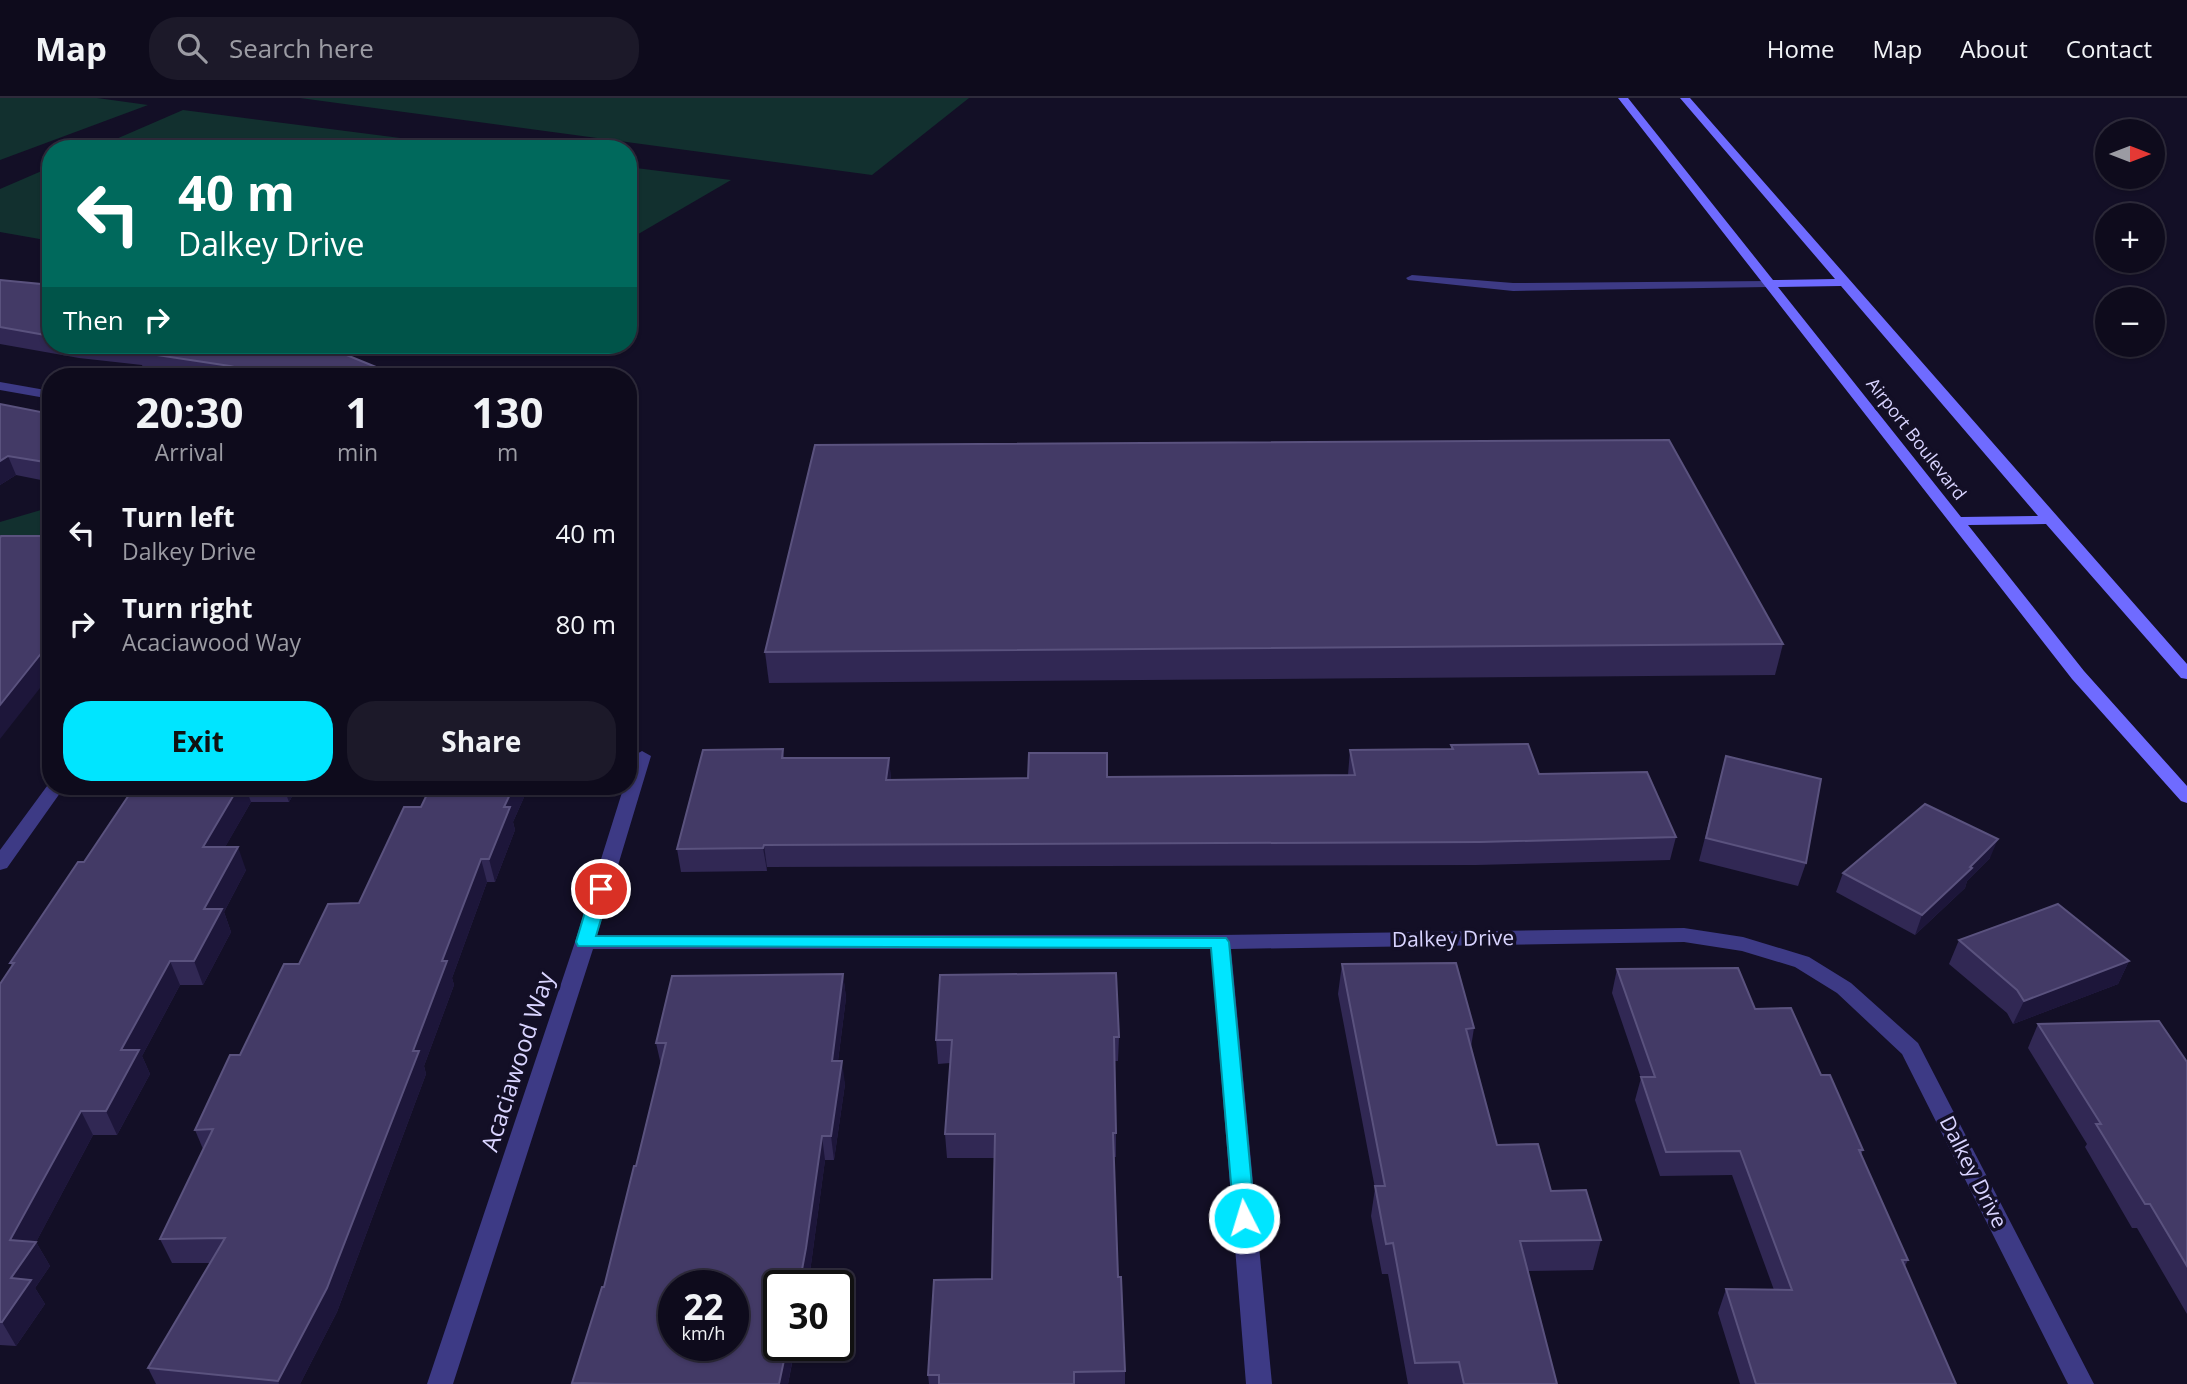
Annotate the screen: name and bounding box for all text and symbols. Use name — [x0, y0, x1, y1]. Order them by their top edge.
search box — [149, 17, 639, 80]
text: Map — [35, 26, 107, 71]
icon: search — [173, 29, 211, 67]
text: Search here — [229, 30, 374, 66]
text: Home — [1767, 32, 1835, 65]
text: Map — [1873, 32, 1922, 65]
text: About — [1960, 32, 2028, 65]
text: Contact — [2066, 32, 2152, 65]
north arrow — [2095, 119, 2165, 189]
map controls — [2095, 119, 2165, 357]
text: 40 m — [178, 159, 295, 225]
icon: left — [63, 168, 154, 259]
button: + — [2095, 203, 2165, 273]
text: Dalkey Drive — [178, 222, 365, 265]
button: − — [2095, 287, 2165, 357]
icon: right — [138, 301, 176, 339]
text: Then — [63, 302, 124, 338]
street label: Airport Boulevard — [1861, 372, 1972, 505]
text: 20:30 — [135, 383, 243, 440]
text: 1 — [345, 383, 370, 440]
text: 130 — [472, 383, 544, 440]
text: Arrival — [155, 436, 224, 468]
text: min — [337, 436, 378, 468]
text: m — [497, 436, 518, 468]
text: Turn left — [122, 499, 234, 535]
icon: left — [63, 514, 101, 552]
text: 40 m — [555, 515, 616, 551]
text: Dalkey Drive — [122, 535, 256, 567]
text: Turn right — [122, 590, 253, 626]
icon: right — [63, 605, 101, 643]
text: 80 m — [555, 606, 616, 642]
text: Acaciawood Way — [122, 626, 301, 658]
button: Exit — [63, 701, 333, 781]
button: Share — [347, 701, 616, 781]
pin — [571, 859, 631, 919]
icon: arrive — [582, 870, 620, 908]
street label: Dalkey Drive — [1392, 923, 1514, 953]
street label: Acaciawood Way — [472, 967, 561, 1155]
street label: Dalkey Drive — [1934, 1111, 2014, 1232]
position arrow — [1207, 1181, 1281, 1255]
speed limit sign: 30 — [763, 1270, 854, 1361]
text: 22 — [683, 1283, 724, 1330]
text: km/h — [682, 1321, 725, 1345]

